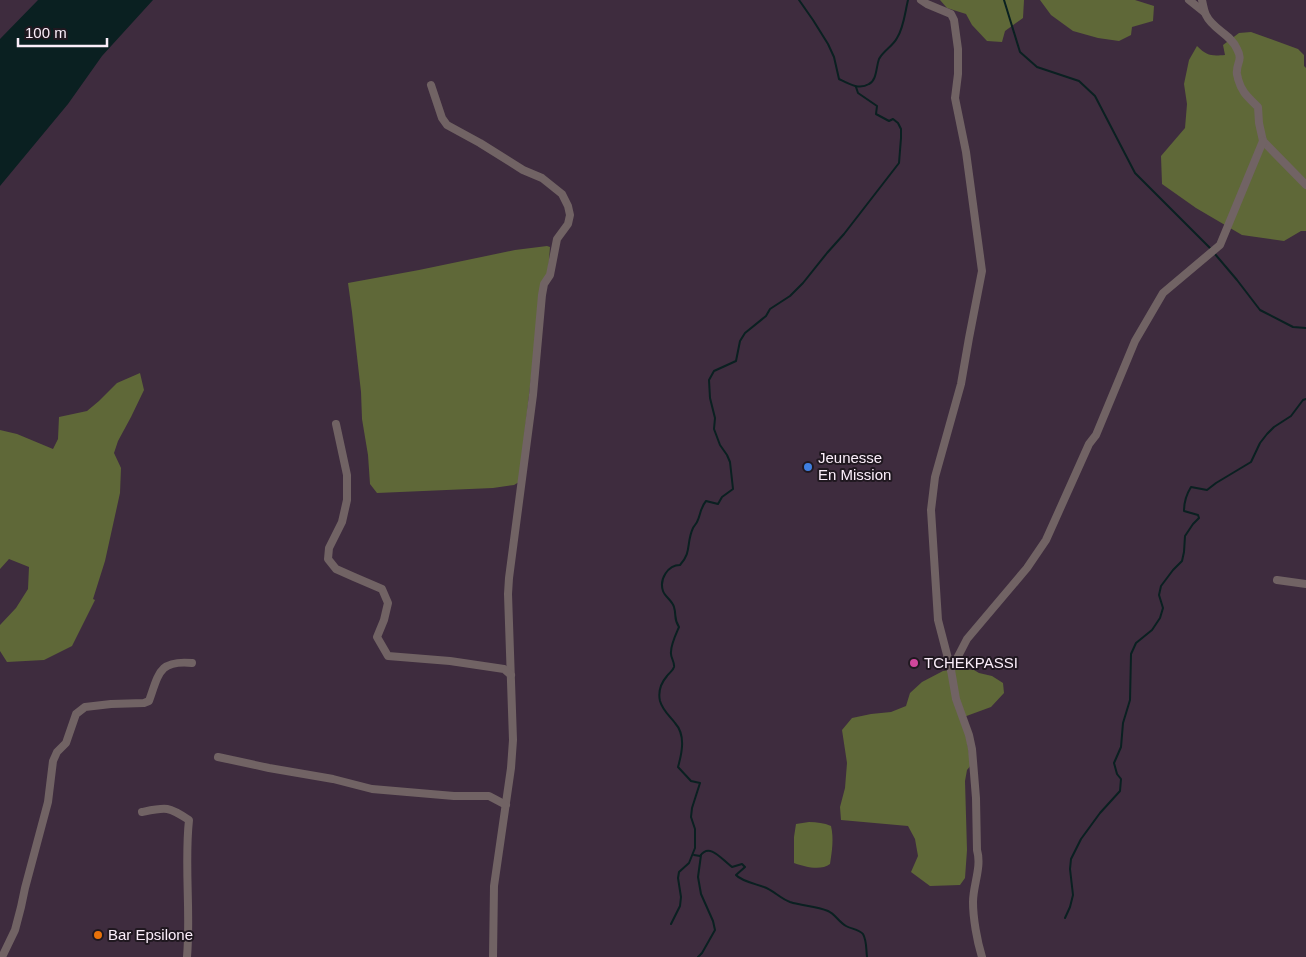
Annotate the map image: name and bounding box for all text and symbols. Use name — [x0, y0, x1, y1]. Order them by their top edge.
scale bar — [18, 15, 106, 47]
text: 100 m — [25, 24, 67, 41]
place label: Jeunesse En Mission — [818, 449, 891, 483]
marker: Jeunesse En Mission — [802, 461, 814, 473]
place label: TCHEKPASSI — [924, 654, 1018, 671]
marker: TCHEKPASSI — [908, 657, 920, 669]
place label: Bar Epsilone — [108, 926, 193, 943]
marker: Bar Epsilone — [92, 929, 104, 941]

